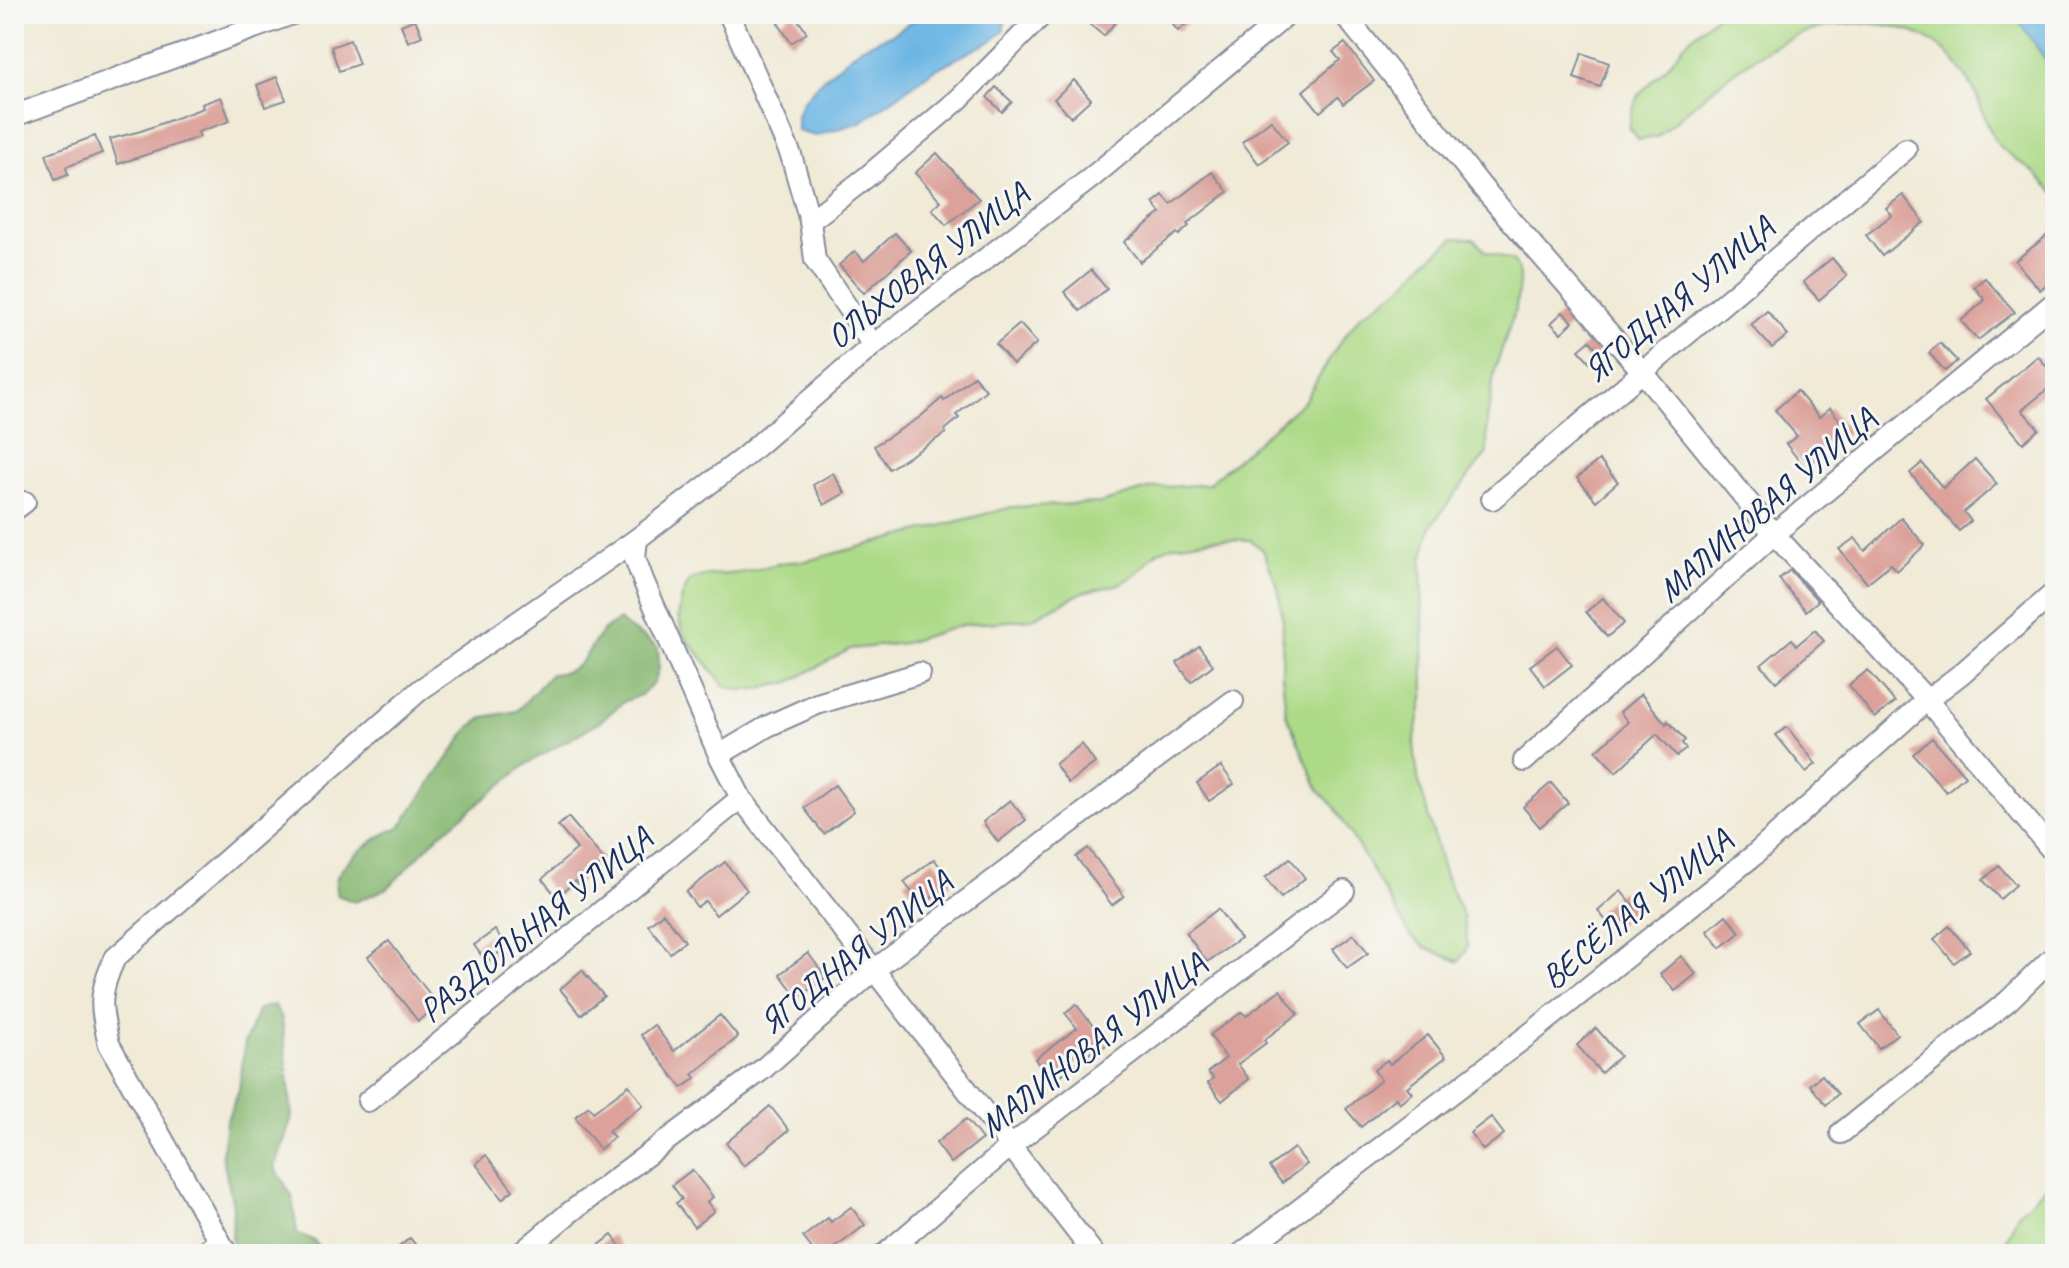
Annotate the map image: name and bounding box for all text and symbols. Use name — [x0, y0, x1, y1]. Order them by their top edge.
street label: ОЛЬХОВАЯ УЛИЦА — [817, 172, 1039, 358]
street label: ЯГОДНАЯ УЛИЦА — [1574, 206, 1784, 392]
street label: МАЛИНОВАЯ УЛИЦА — [1648, 397, 1885, 611]
street label: РАЗДОЛЬНАЯ УЛИЦА — [410, 816, 662, 1032]
street label: ВЕСЁЛАЯ УЛИЦА — [1532, 818, 1741, 998]
street label: ЯГОДНАЯ УЛИЦА — [750, 860, 962, 1044]
street label: МАЛИНОВАЯ УЛИЦА — [970, 942, 1215, 1146]

